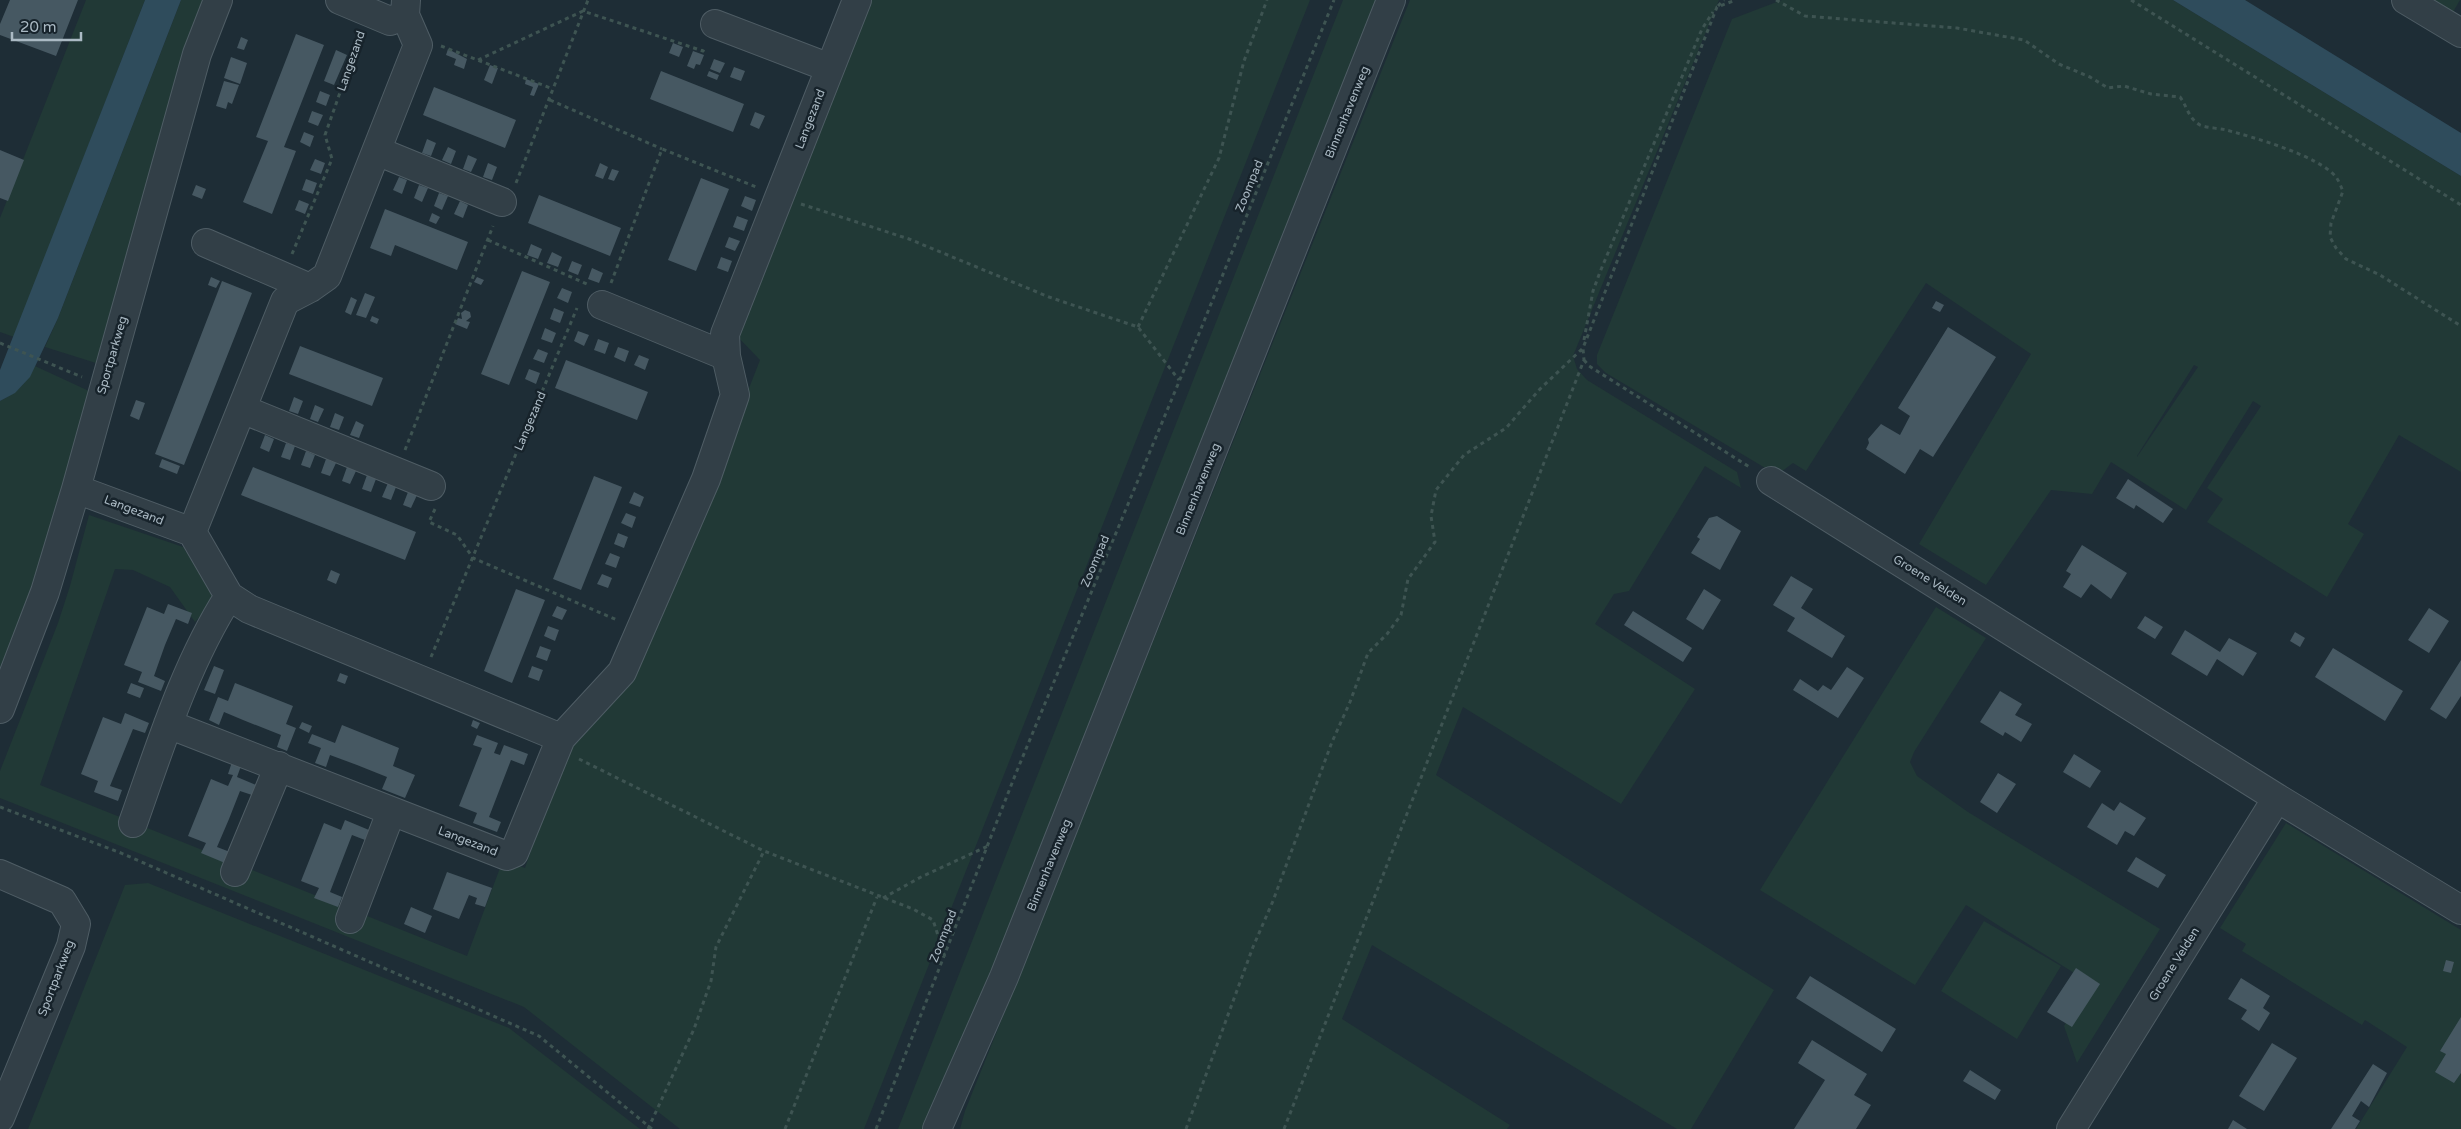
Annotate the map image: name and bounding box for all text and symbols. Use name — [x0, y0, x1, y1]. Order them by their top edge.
scale bar — [12, 10, 81, 42]
text: 20 m — [20, 18, 57, 36]
street label: Langezand — [334, 29, 368, 93]
street label: Binnenhavenweg — [1322, 64, 1372, 160]
street label: Langezand — [792, 87, 828, 151]
street label: Zoompad — [1232, 158, 1266, 214]
street label: Sportparkweg — [94, 314, 130, 396]
street label: Langezand — [511, 389, 549, 453]
street label: Binnenhavenweg — [1173, 441, 1223, 537]
street label: Langezand — [102, 492, 166, 528]
street label: Zoompad — [1078, 533, 1112, 589]
street label: Groene Velden — [1891, 552, 1969, 608]
street label: Binnenhavenweg — [1024, 817, 1074, 913]
street label: Langezand — [436, 823, 500, 859]
street label: Zoompad — [927, 908, 959, 964]
street label: Groene Velden — [2146, 925, 2202, 1003]
street label: Sportparkweg — [35, 938, 77, 1018]

